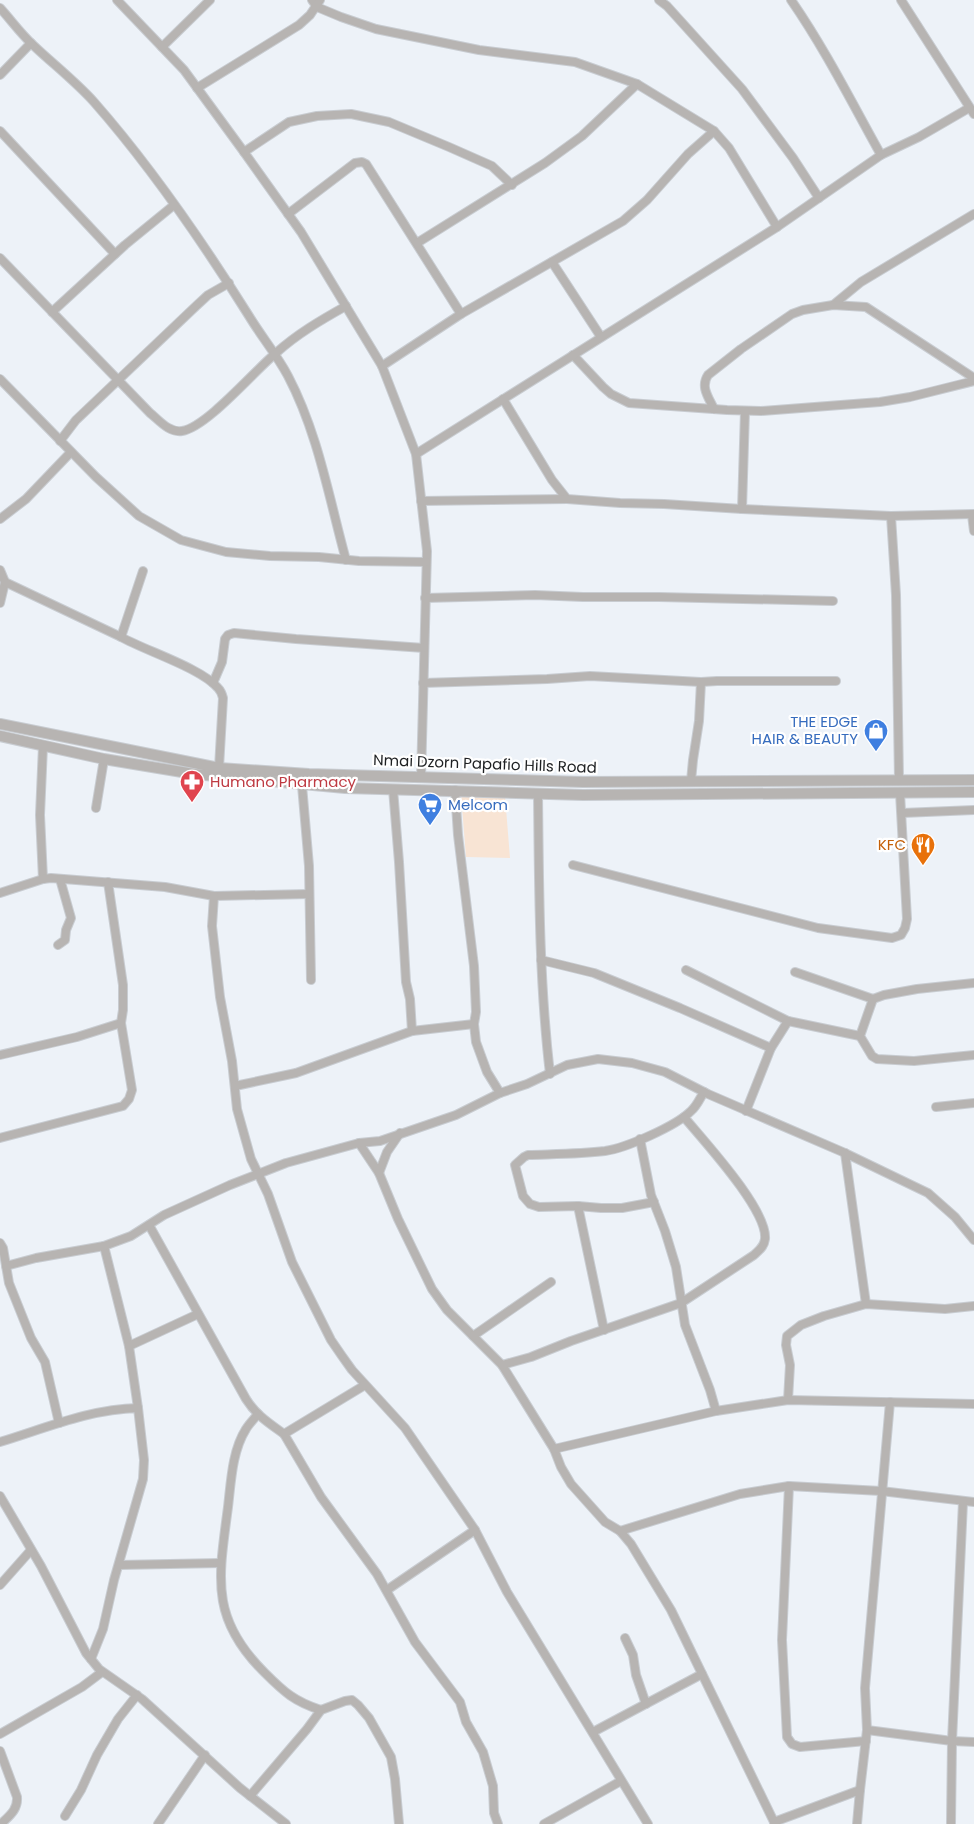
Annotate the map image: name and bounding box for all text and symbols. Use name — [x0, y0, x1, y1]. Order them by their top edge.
place label: THE EDGE HAIR & BEAUTY — [752, 711, 858, 749]
shop icon: THE EDGE HAIR & BEAUTY — [863, 718, 889, 752]
street label: Nmai Dzorn Papafio Hills Road — [373, 749, 597, 778]
pharmacy icon: Humano Pharmacy — [179, 769, 205, 803]
place label: Humano Pharmacy — [210, 771, 356, 792]
supermarket icon: Melcom — [417, 792, 443, 826]
place label: Melcom — [448, 794, 508, 815]
restaurant icon: KFC — [910, 832, 936, 866]
place label: KFC — [878, 834, 906, 855]

